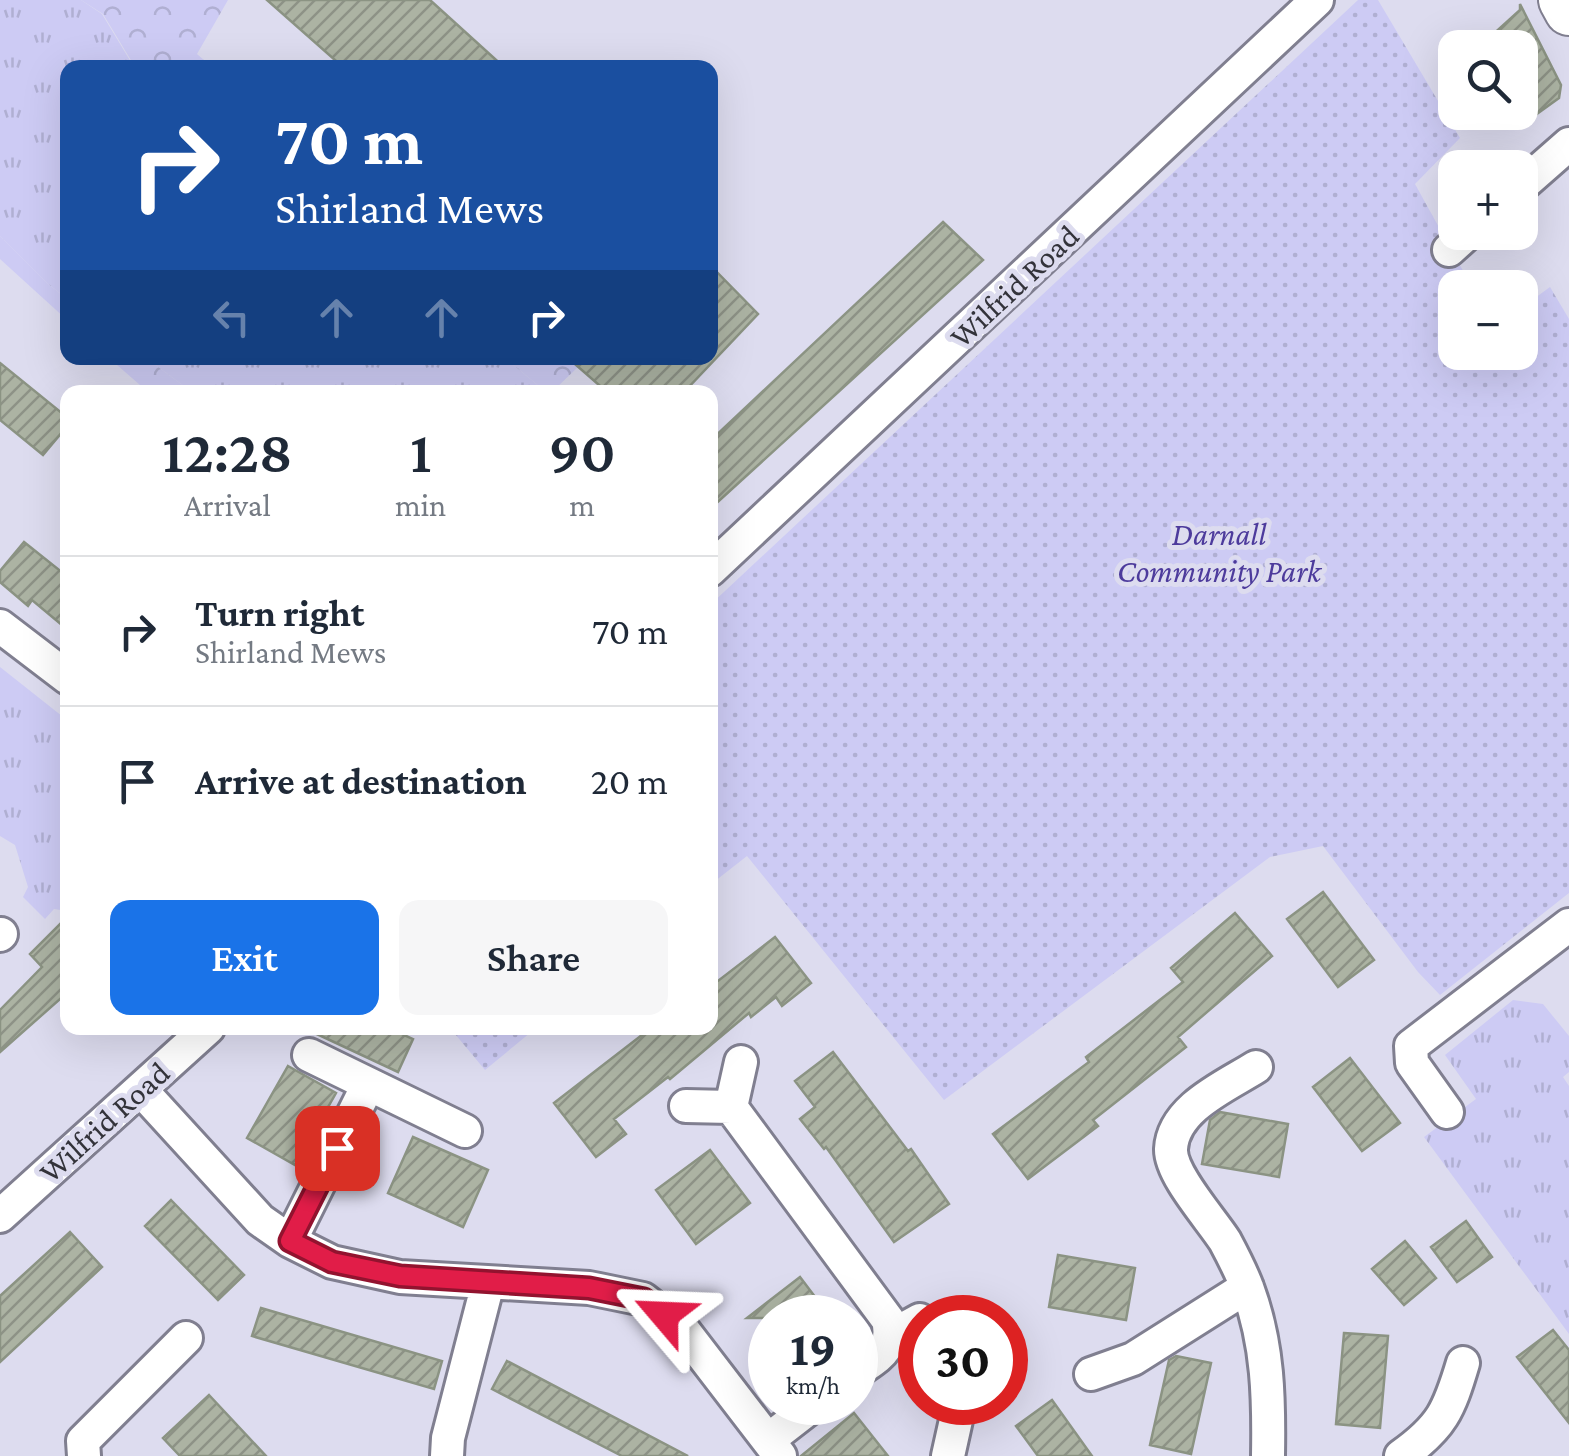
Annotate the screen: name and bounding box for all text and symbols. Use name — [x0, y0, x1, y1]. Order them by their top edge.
map controls — [1438, 30, 1538, 370]
button: search — [1438, 30, 1538, 130]
icon: right — [110, 100, 240, 230]
text: 70 m — [275, 101, 423, 179]
button: + — [1438, 150, 1538, 250]
text: Shirland Mews — [275, 183, 544, 233]
street label: Wilfrid Road — [942, 217, 1086, 355]
button: − — [1438, 270, 1538, 370]
icon: left — [204, 290, 259, 345]
icon: ahead — [309, 290, 364, 345]
icon: ahead — [414, 290, 469, 345]
icon: right — [519, 290, 574, 345]
text: 12:28 — [162, 418, 293, 485]
text: 1 — [410, 418, 431, 485]
text: 90 — [548, 418, 616, 485]
text: Arrival — [184, 487, 271, 523]
text: min — [395, 487, 446, 523]
text: m — [569, 487, 595, 523]
park label: Darnall Community Park — [1117, 516, 1323, 589]
text: Turn right — [195, 592, 364, 634]
icon: right — [110, 604, 165, 659]
text: 70 m — [592, 610, 668, 652]
text: Shirland Mews — [195, 634, 386, 670]
icon: arrive — [110, 754, 165, 809]
text: Arrive at destination — [195, 760, 527, 802]
text: 20 m — [591, 760, 668, 802]
button: Exit — [110, 900, 379, 1015]
button: Share — [399, 900, 668, 1015]
street label: Wilfrid Road — [32, 1054, 177, 1190]
pin — [295, 1106, 380, 1191]
icon: arrive — [310, 1121, 365, 1176]
position arrow — [612, 1263, 716, 1367]
speed limit sign: 30 — [898, 1295, 1028, 1425]
text: 19 — [790, 1320, 836, 1376]
text: km/h — [786, 1372, 840, 1399]

